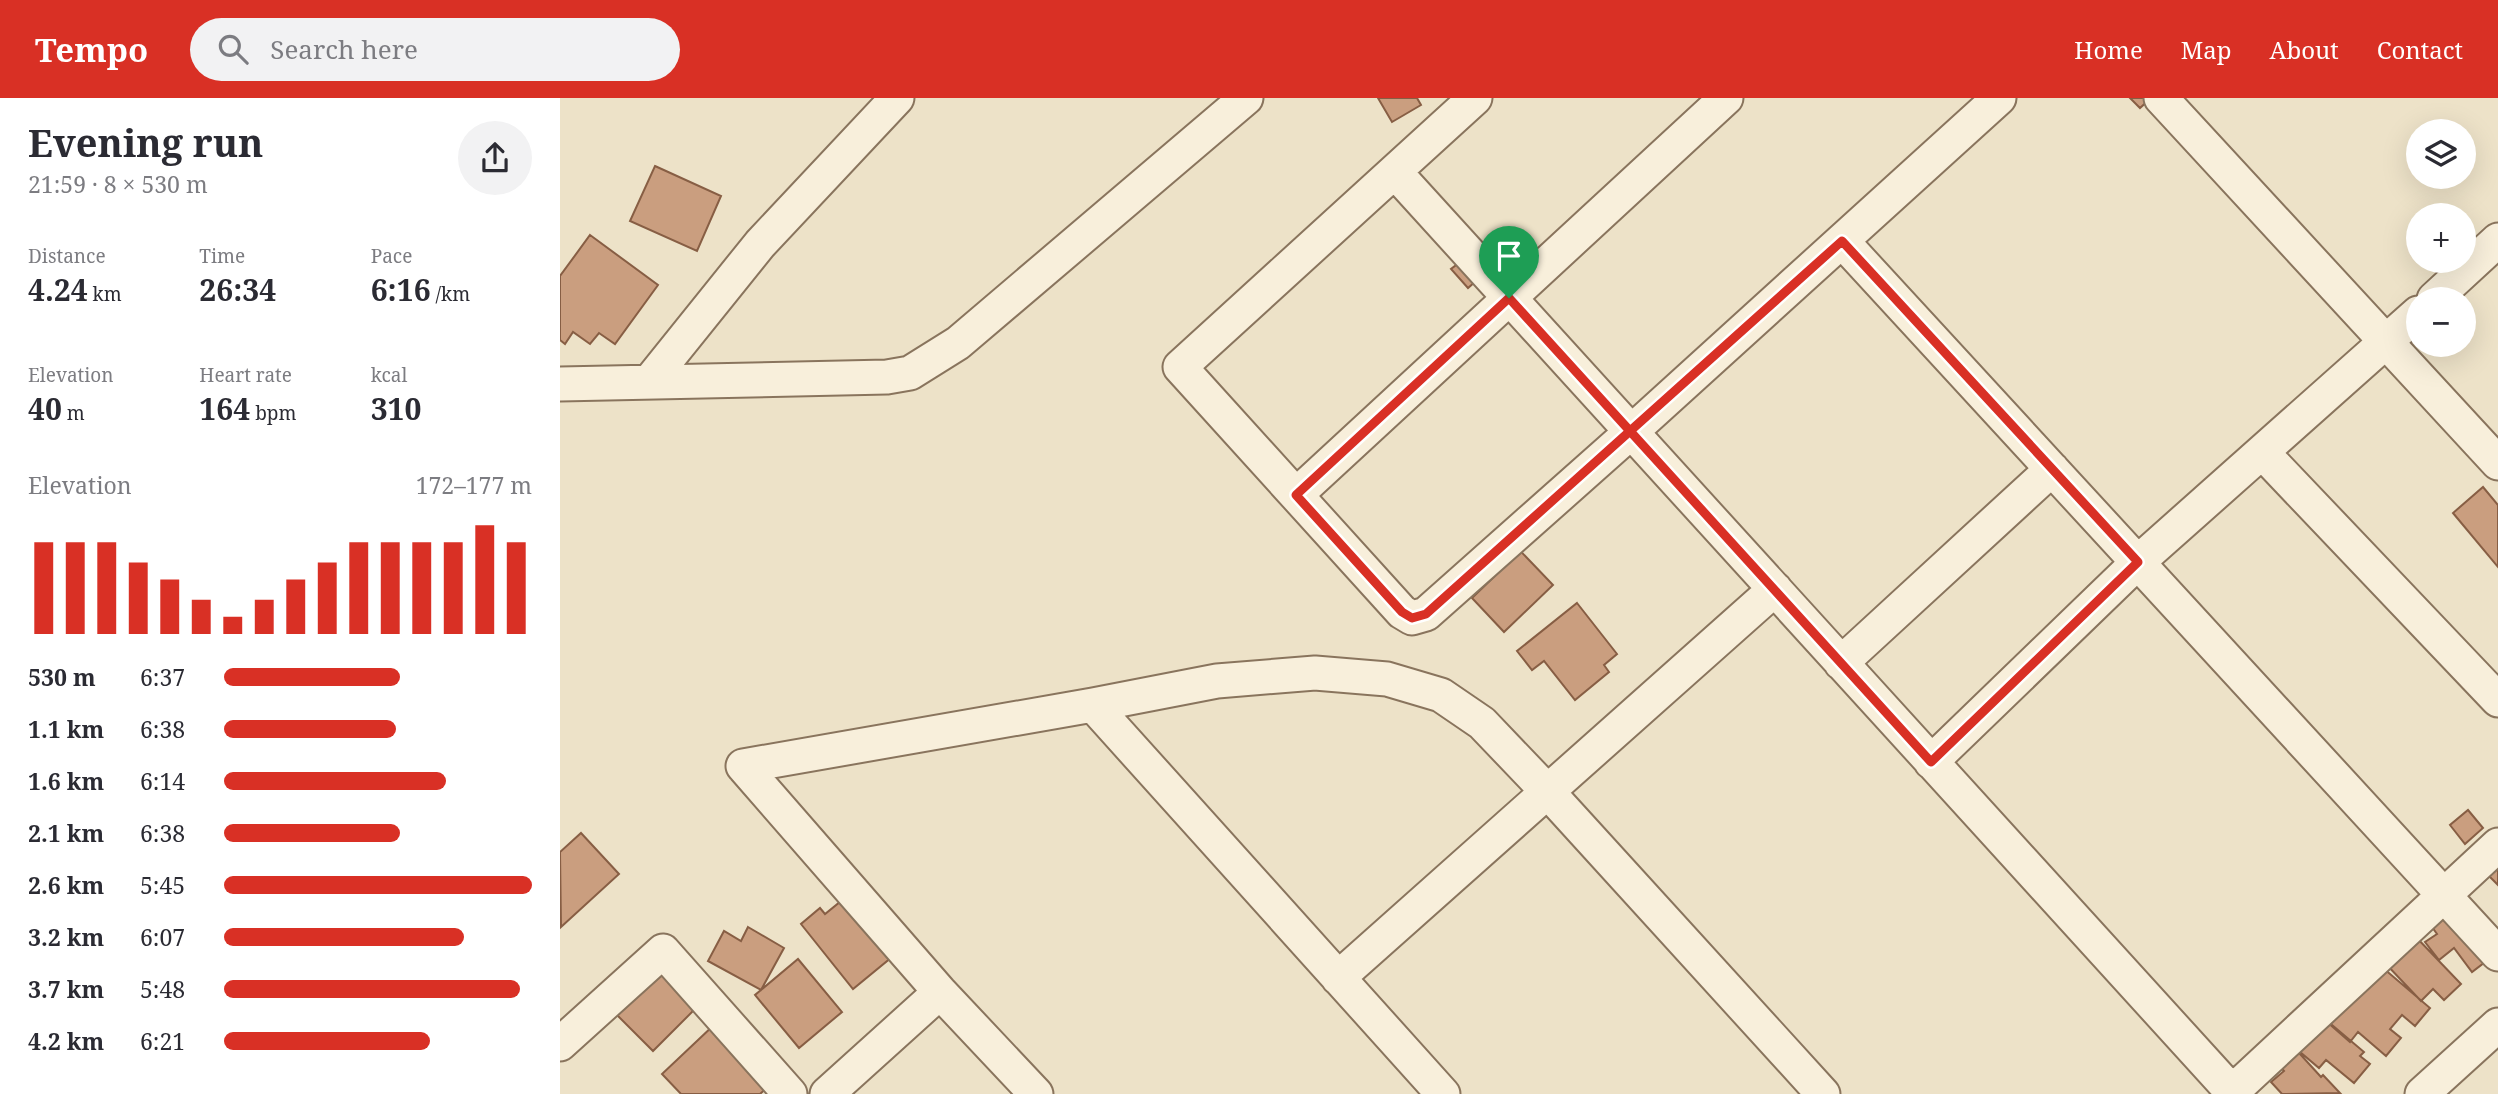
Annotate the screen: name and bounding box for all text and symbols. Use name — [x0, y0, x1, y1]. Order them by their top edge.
search box — [190, 18, 680, 81]
text: Tempo — [35, 27, 148, 72]
icon: search — [214, 30, 252, 68]
text: Search here — [270, 31, 418, 67]
text: Home — [2074, 33, 2143, 66]
text: Map — [2181, 33, 2232, 66]
text: About — [2270, 33, 2339, 66]
text: Contact — [2377, 33, 2463, 66]
text: Evening run — [28, 116, 263, 168]
map controls — [2406, 119, 2476, 357]
button: layers — [2406, 119, 2476, 189]
button: share — [458, 121, 532, 195]
text: 21:59 · 8 × 530 m — [28, 168, 208, 200]
button: + — [2406, 203, 2476, 273]
pin — [1479, 226, 1539, 298]
icon: arrive — [1490, 237, 1528, 275]
text: Distance — [28, 243, 106, 269]
text: Time — [199, 243, 245, 269]
text: Pace — [371, 243, 412, 269]
text: 4.24 — [28, 269, 88, 310]
text: 26:34 — [199, 269, 276, 310]
text: 6:16 — [371, 269, 431, 310]
text: km — [88, 281, 122, 307]
text: /km — [431, 281, 470, 307]
button: − — [2406, 287, 2476, 357]
text: Elevation — [28, 362, 114, 388]
text: Heart rate — [199, 362, 292, 388]
text: kcal — [371, 362, 407, 388]
text: 40 — [28, 388, 62, 429]
text: 164 — [199, 388, 250, 429]
text: 310 — [371, 388, 422, 429]
text: m — [62, 400, 85, 426]
text: bpm — [250, 400, 296, 426]
text: Elevation — [28, 469, 132, 501]
text: 172–177 m — [416, 469, 532, 501]
text: 530 m — [28, 661, 96, 693]
text: 6:37 — [140, 661, 185, 693]
text: 1.1 km — [28, 713, 104, 745]
text: 6:38 — [140, 713, 185, 745]
text: 1.6 km — [28, 765, 104, 797]
text: 6:14 — [140, 765, 185, 797]
text: 2.1 km — [28, 817, 104, 849]
text: 6:38 — [140, 817, 185, 849]
text: 2.6 km — [28, 869, 104, 901]
text: 5:45 — [140, 869, 185, 901]
text: 3.2 km — [28, 921, 104, 953]
text: 6:07 — [140, 921, 185, 953]
text: 3.7 km — [28, 973, 104, 1005]
text: 5:48 — [140, 973, 185, 1005]
text: 4.2 km — [28, 1025, 104, 1057]
text: 6:21 — [140, 1025, 185, 1057]

